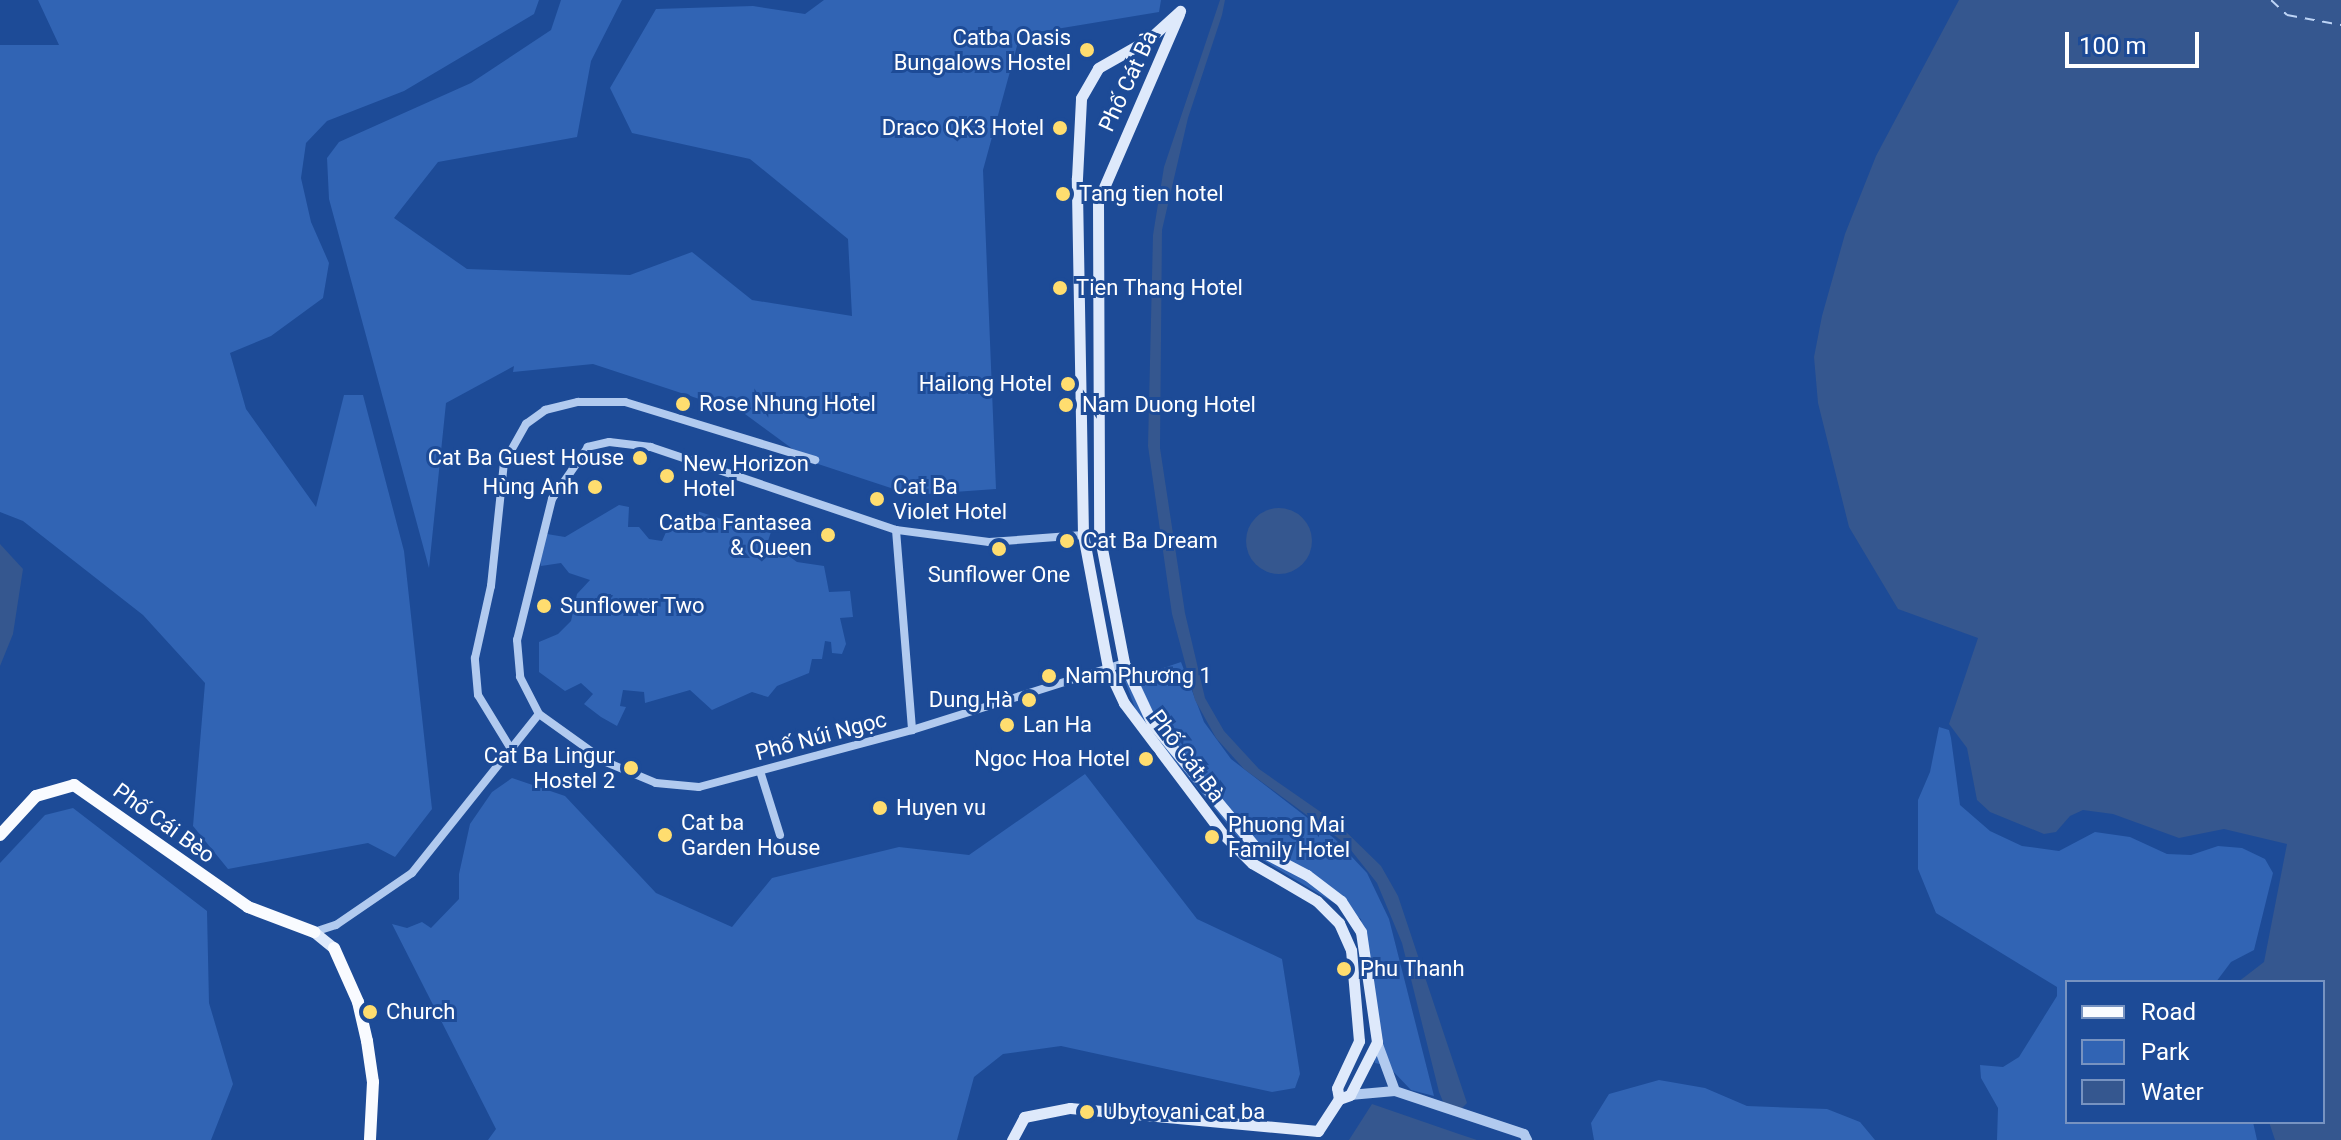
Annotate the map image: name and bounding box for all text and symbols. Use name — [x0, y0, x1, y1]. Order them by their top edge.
scale bar — [2069, 16, 2203, 66]
place label: Catba Oasis Bungalows Hostel — [894, 24, 1071, 76]
street label: Phố Cát Bà — [1093, 26, 1163, 136]
text: 100 m — [2079, 32, 2146, 60]
marker: Catba Oasis Bungalows Hostel — [1078, 41, 1096, 59]
place label: Draco QK3 Hotel — [882, 115, 1044, 141]
marker: Draco QK3 Hotel — [1051, 119, 1069, 137]
place label: Tang tien hotel — [1079, 181, 1224, 207]
marker: Tang tien hotel — [1054, 185, 1072, 203]
place label: Tien Thang Hotel — [1076, 275, 1243, 301]
marker: Tien Thang Hotel — [1051, 279, 1069, 297]
place label: Hailong Hotel — [919, 371, 1052, 397]
marker: Hailong Hotel — [1059, 375, 1077, 393]
place label: Rose Nhung Hotel — [699, 391, 876, 417]
place label: Nam Duong Hotel — [1082, 392, 1256, 418]
marker: Rose Nhung Hotel — [674, 395, 692, 413]
marker: Nam Duong Hotel — [1057, 396, 1075, 414]
place label: Cat Ba Guest House — [428, 445, 624, 471]
marker: Cat Ba Guest House — [631, 449, 649, 467]
place label: New Horizon Hotel — [683, 450, 809, 502]
marker: New Horizon Hotel — [658, 467, 676, 485]
place label: Cat Ba Violet Hotel — [893, 473, 1007, 524]
place label: Hùng Anh — [483, 474, 579, 500]
marker: Hùng Anh — [586, 478, 604, 496]
marker: Cat Ba Violet Hotel — [868, 490, 886, 508]
place label: Catba Fantasea & Queen — [659, 509, 812, 560]
marker: Catba Fantasea & Queen — [819, 526, 837, 544]
place label: Cat Ba Dream — [1083, 528, 1218, 554]
marker: Cat Ba Dream — [1058, 532, 1076, 550]
marker: Sunflower One — [990, 540, 1008, 558]
place label: Sunflower One — [928, 562, 1070, 588]
place label: Sunflower Two — [560, 593, 705, 619]
marker: Sunflower Two — [535, 597, 553, 615]
place label: Nam Phương 1 — [1065, 663, 1212, 689]
marker: Nam Phương 1 — [1040, 667, 1058, 685]
place label: Dung Hà — [929, 687, 1013, 713]
marker: Dung Hà — [1020, 691, 1038, 709]
street label: Phố Cát Bà — [1144, 705, 1230, 807]
street label: Phố Núi Ngọc — [753, 706, 889, 766]
place label: Lan Ha — [1023, 712, 1092, 738]
marker: Lan Ha — [998, 716, 1016, 734]
place label: Cat Ba Lingur Hostel 2 — [484, 742, 615, 794]
place label: Ngoc Hoa Hotel — [974, 746, 1130, 772]
marker: Ngoc Hoa Hotel — [1137, 750, 1155, 768]
marker: Cat Ba Lingur Hostel 2 — [622, 759, 640, 777]
street label: Phố Cái Bèo — [108, 777, 220, 869]
place label: Huyen vu — [896, 795, 986, 821]
marker: Huyen vu — [871, 799, 889, 817]
place label: Cat ba Garden House — [681, 809, 820, 860]
place label: Phuong Mai Family Hotel — [1228, 811, 1350, 862]
marker: Cat ba Garden House — [656, 826, 674, 844]
marker: Phuong Mai Family Hotel — [1203, 828, 1221, 846]
place label: Phu Thanh — [1360, 956, 1465, 982]
marker: Phu Thanh — [1335, 960, 1353, 978]
legend — [2065, 980, 2325, 1124]
text: Road — [2141, 998, 2196, 1026]
place label: Church — [386, 999, 455, 1025]
marker: Church — [361, 1003, 379, 1021]
text: Park — [2141, 1038, 2189, 1066]
text: Water — [2141, 1078, 2204, 1106]
place label: Ubytovani cat ba — [1103, 1099, 1265, 1125]
marker: Ubytovani cat ba — [1078, 1103, 1096, 1121]

